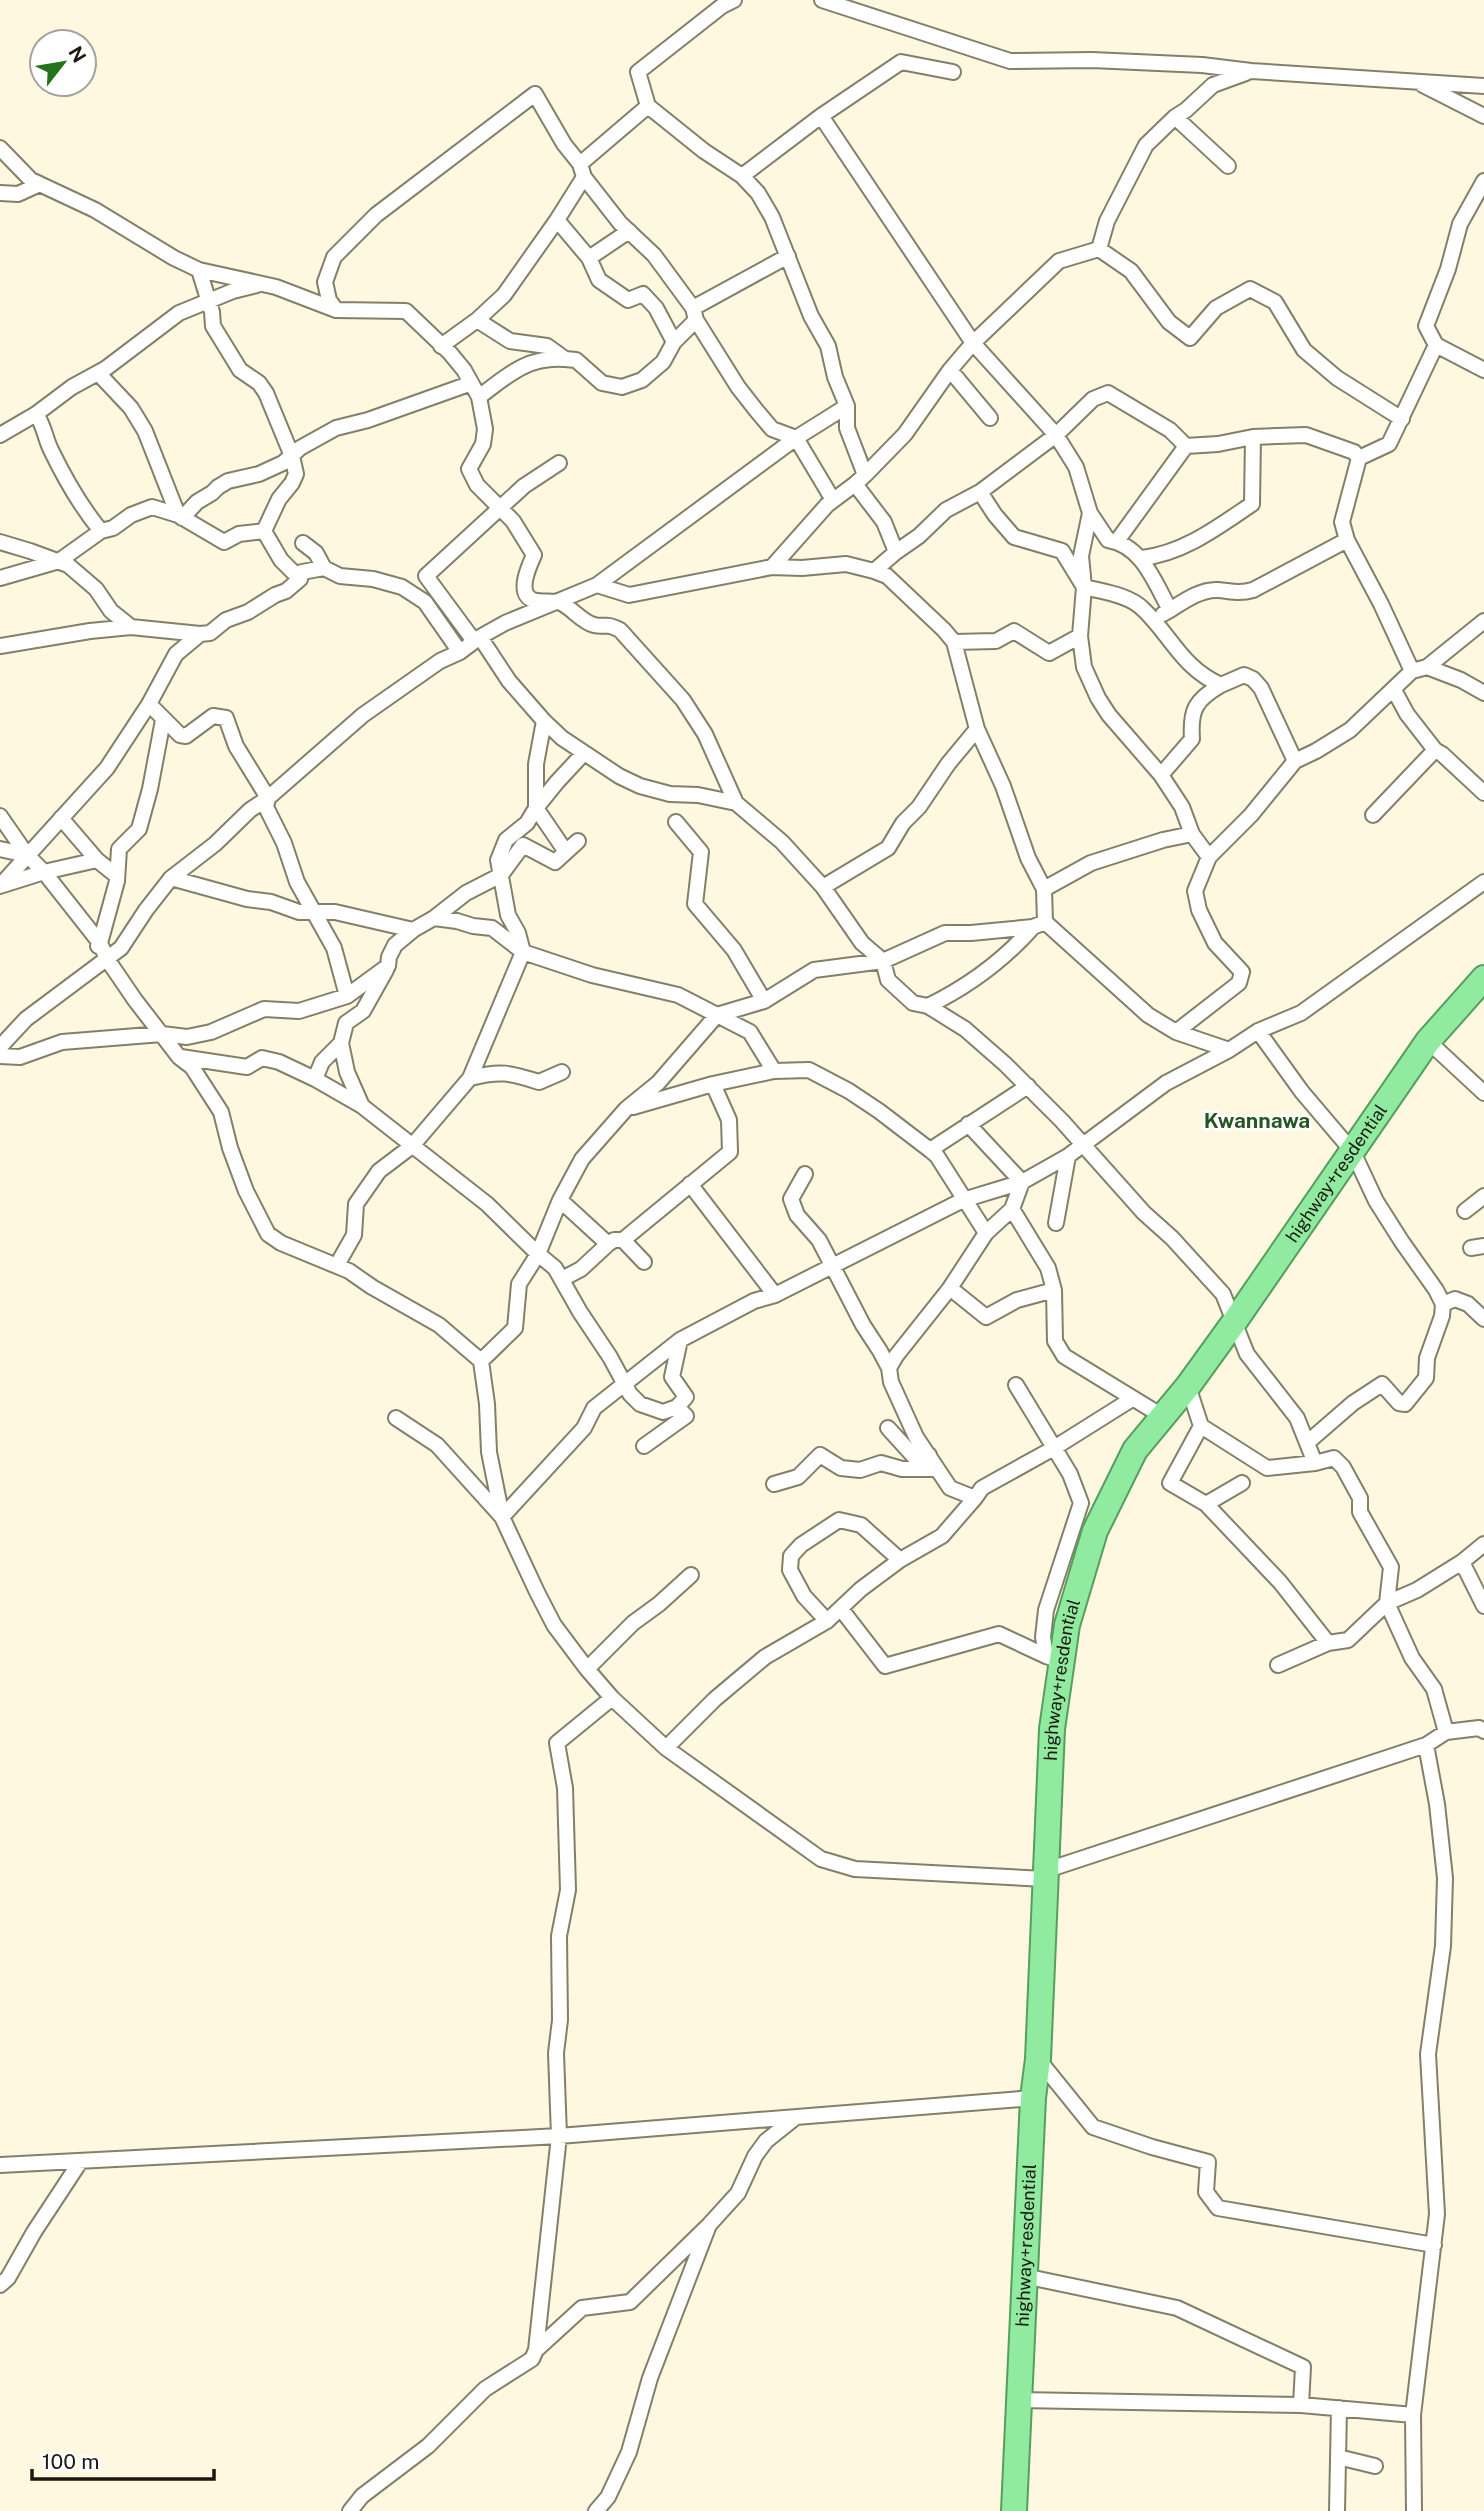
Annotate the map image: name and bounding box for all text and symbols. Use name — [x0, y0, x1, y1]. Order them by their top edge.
north arrow — [28, 28, 98, 98]
text: N — [64, 42, 91, 66]
street label: highway+resdential — [1281, 1100, 1391, 1246]
district label: Kwannawa — [1204, 1108, 1310, 1133]
street label: highway+resdential — [1040, 1596, 1084, 1761]
street label: highway+resdential — [1011, 2163, 1040, 2327]
scale bar — [32, 2438, 214, 2482]
text: 100 m — [42, 2449, 99, 2474]

